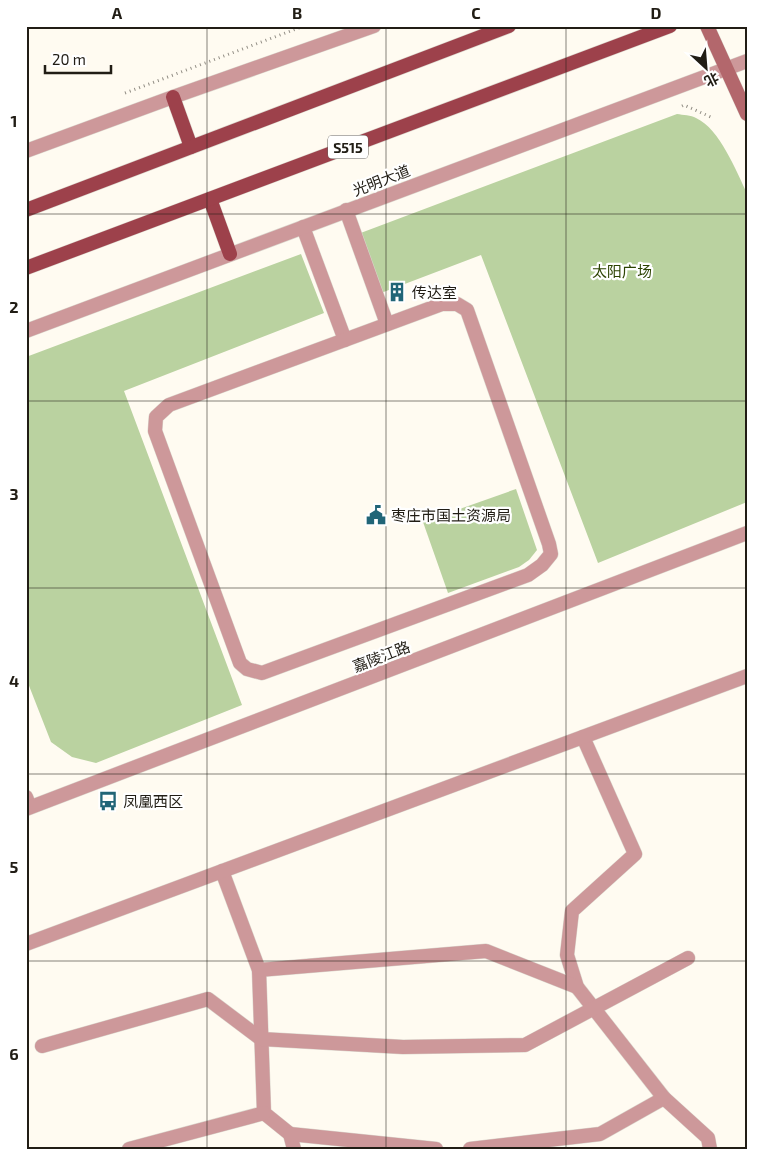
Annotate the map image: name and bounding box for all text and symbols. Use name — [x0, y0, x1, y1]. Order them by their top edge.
text: A — [112, 3, 123, 22]
text: B — [292, 3, 302, 22]
text: C — [471, 3, 481, 22]
text: D — [651, 3, 662, 22]
scale bar — [45, 42, 111, 74]
north arrow — [680, 42, 730, 92]
text: 20 m — [52, 50, 86, 68]
text: 北 — [702, 69, 722, 91]
text: 1 — [11, 111, 17, 130]
road number: S515 — [328, 136, 368, 158]
street label: 光明大道 — [350, 161, 412, 199]
park label: 太阳广场 — [592, 262, 652, 280]
building icon: 传达室 — [386, 281, 408, 303]
place label: 传达室 — [412, 283, 457, 301]
text: 2 — [9, 297, 19, 316]
text: 3 — [9, 484, 19, 503]
public building icon: 枣庄市国土资源局 — [365, 504, 387, 526]
place label: 枣庄市国土资源局 — [391, 506, 511, 524]
street label: 嘉陵江路 — [350, 637, 412, 675]
text: 4 — [9, 671, 19, 690]
bus stop icon: 凤凰西区 — [97, 790, 119, 812]
place label: 凤凰西区 — [123, 792, 183, 810]
text: 5 — [10, 857, 19, 876]
text: 6 — [9, 1044, 19, 1063]

